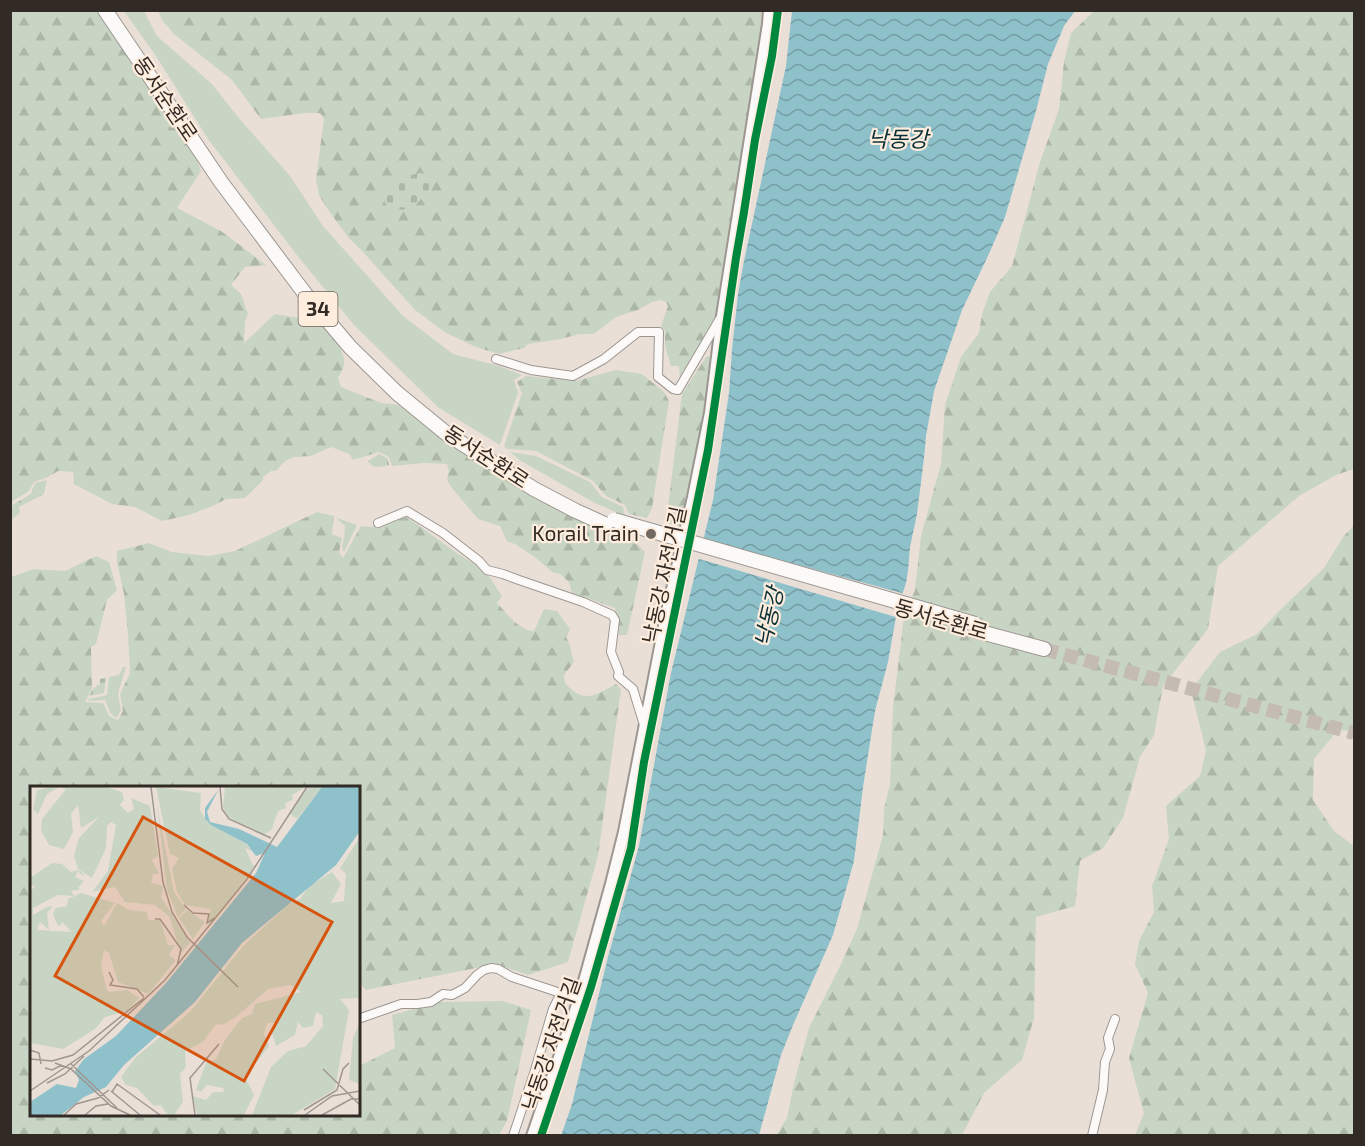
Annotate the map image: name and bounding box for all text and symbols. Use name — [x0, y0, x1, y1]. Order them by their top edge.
street label: 동서순환로 — [129, 51, 204, 145]
water label: 낙동강 — [868, 125, 931, 151]
road number: 34 — [298, 292, 338, 326]
street label: 동서순환로 — [439, 419, 534, 493]
street label: 낙동강 자전거길 — [637, 504, 690, 646]
place label: Korail Train — [532, 520, 639, 545]
marker: Korail Train — [644, 527, 658, 541]
water label: 낙동강 — [749, 582, 788, 649]
street label: 동서순환로 — [892, 593, 991, 644]
inset map — [30, 786, 360, 1116]
street label: 낙동강 자전거길 — [516, 973, 585, 1114]

